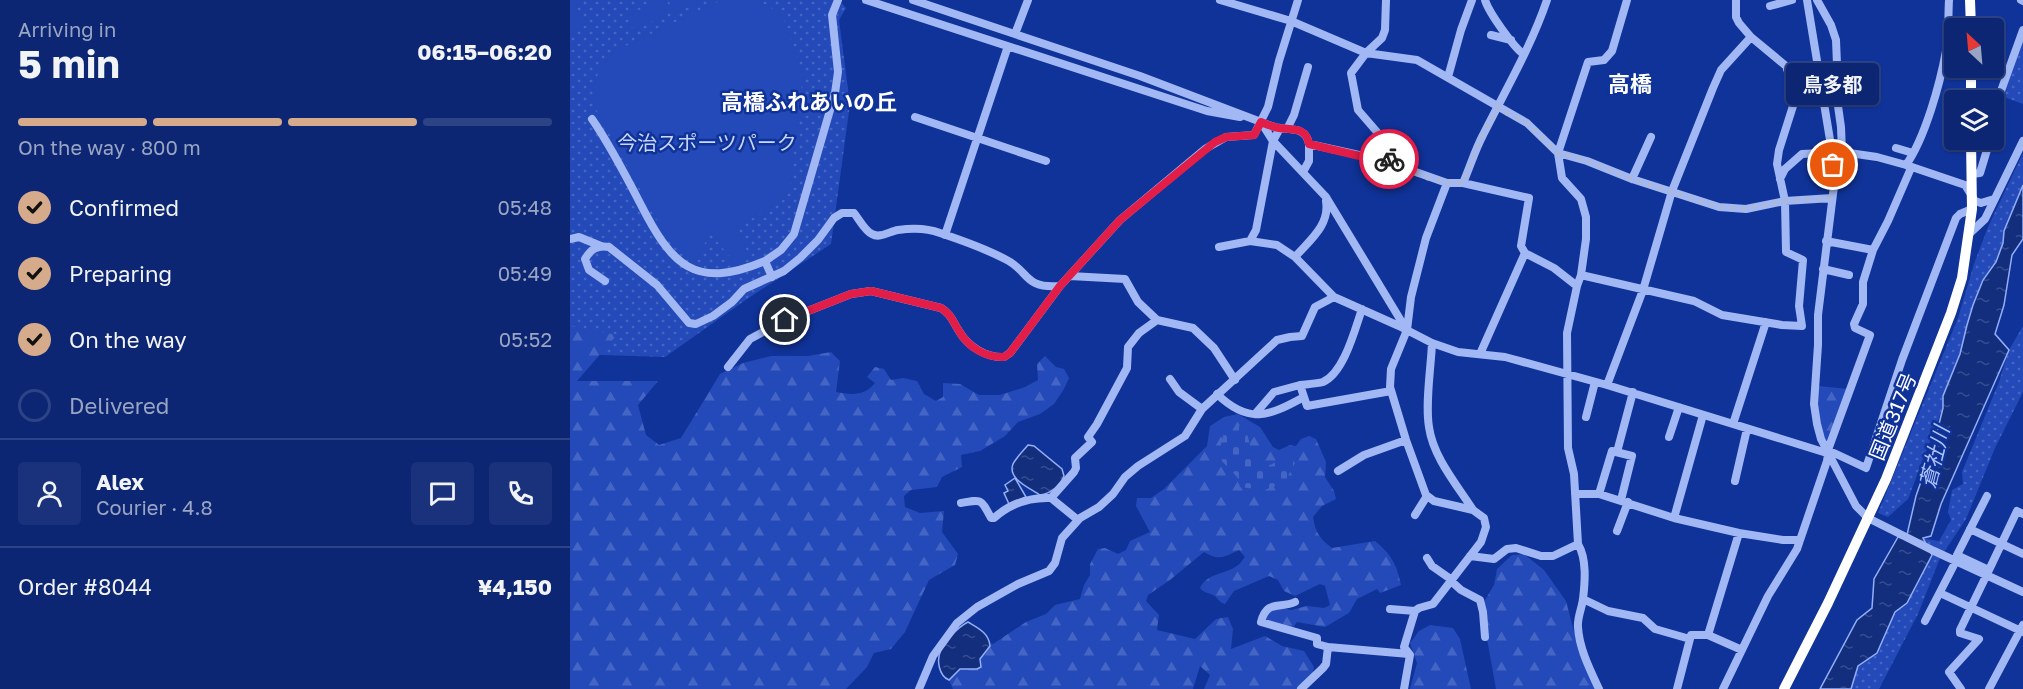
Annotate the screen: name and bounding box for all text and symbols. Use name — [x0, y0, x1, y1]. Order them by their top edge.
text: Arriving in — [18, 17, 116, 41]
north arrow — [1944, 18, 2004, 78]
map controls — [1944, 18, 2004, 150]
text: 06:15–06:20 — [417, 38, 552, 65]
text: 5 min — [18, 40, 120, 87]
callout: 鳥多都 — [1786, 63, 1880, 105]
district label: 高橋 — [1608, 70, 1652, 97]
text: 鳥多都 — [1803, 72, 1863, 96]
district label: 高橋ふれあいの丘 — [721, 88, 897, 115]
button: layers — [1944, 90, 2004, 150]
courier — [1359, 129, 1419, 189]
park label: 今治スポーツパーク — [617, 130, 797, 154]
text: On the way · 800 m — [18, 135, 201, 159]
pin — [1807, 139, 1858, 190]
icon: bike — [1373, 143, 1406, 176]
icon: bag — [1816, 148, 1849, 181]
icon: check — [18, 191, 51, 224]
text: Confirmed — [69, 194, 179, 221]
text: 05:48 — [498, 195, 552, 219]
icon: check — [18, 257, 51, 290]
text: Preparing — [69, 260, 172, 287]
text: 05:49 — [498, 261, 552, 285]
pin — [759, 294, 810, 345]
icon: home — [768, 303, 801, 336]
icon: check — [18, 323, 51, 356]
text: On the way — [69, 326, 187, 353]
text: 05:52 — [499, 327, 552, 351]
street label: 国道317号 — [1864, 369, 1920, 463]
text: Delivered — [69, 392, 169, 419]
water label: 蒼社川 — [1914, 421, 1955, 491]
button: person — [18, 462, 81, 525]
button: chat — [411, 462, 474, 525]
button: phone — [489, 462, 552, 525]
text: Alex — [96, 468, 144, 495]
text: Courier · 4.8 — [96, 495, 213, 519]
text: Order #8044 — [18, 573, 152, 600]
text: ¥4,150 — [478, 573, 552, 600]

